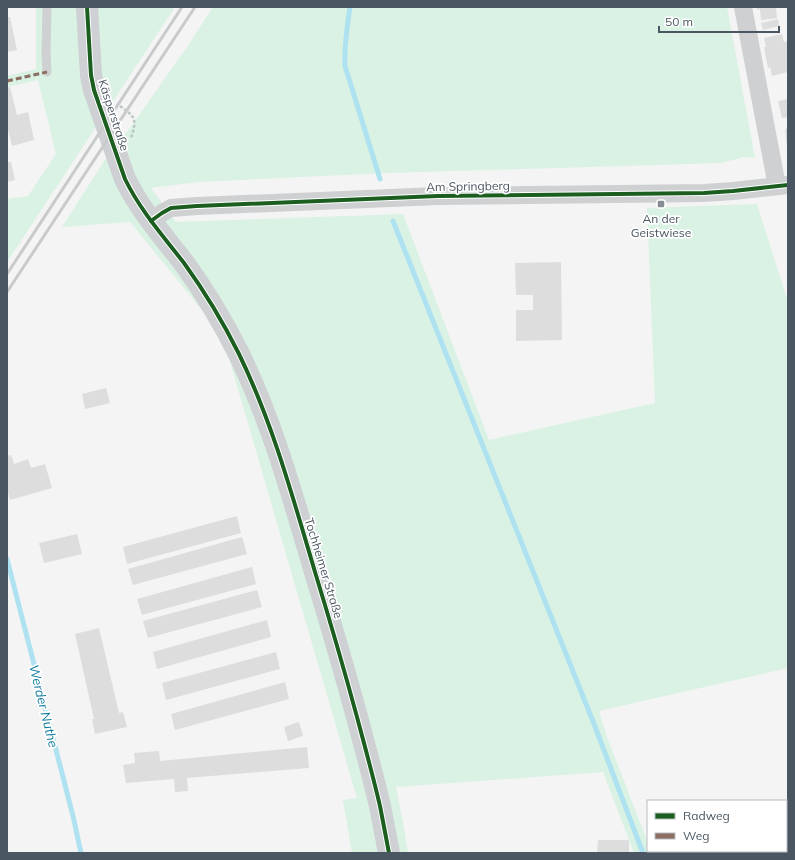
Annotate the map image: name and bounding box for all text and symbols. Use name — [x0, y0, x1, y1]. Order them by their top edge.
scale bar — [659, 8, 779, 34]
text: 50 m — [665, 14, 693, 29]
street label: Käsperstraße — [95, 77, 133, 153]
street label: Am Springberg — [426, 178, 510, 194]
marker: An der Geistwiese — [656, 199, 666, 209]
place label: An der Geistwiese — [631, 211, 691, 240]
street label: Tochheimer Straße — [302, 516, 346, 620]
water label: Werder Nuthe — [26, 663, 62, 749]
legend — [647, 800, 787, 852]
text: Radweg — [683, 808, 730, 823]
text: Weg — [683, 828, 709, 843]

